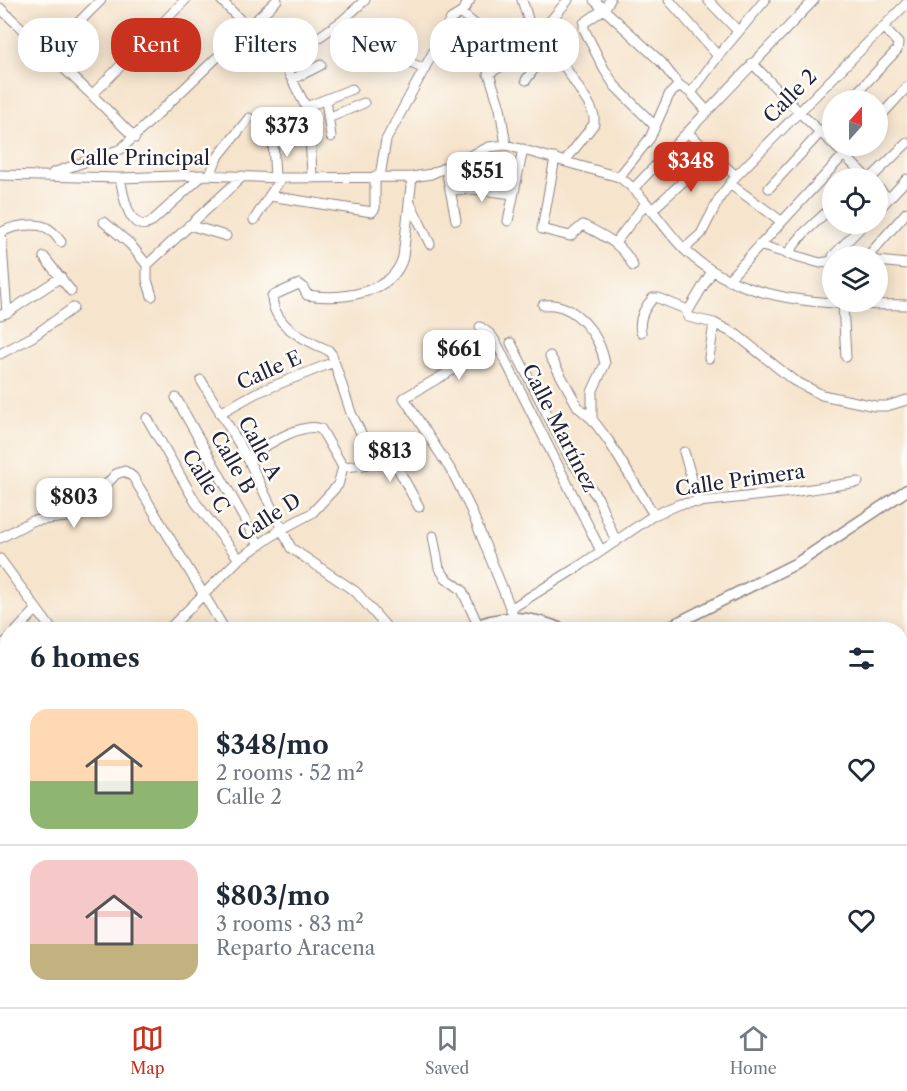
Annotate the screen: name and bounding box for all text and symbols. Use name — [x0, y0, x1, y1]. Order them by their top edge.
chip: Buy — [18, 18, 99, 72]
chip: Rent — [111, 18, 201, 72]
chip: Filters — [213, 18, 318, 72]
chip: New — [330, 18, 418, 72]
chip: Apartment — [430, 18, 579, 72]
street label: Calle 2 — [758, 64, 822, 128]
north arrow — [822, 90, 888, 156]
map controls — [822, 90, 888, 312]
pin: $373 — [251, 107, 323, 158]
text: $373 — [265, 114, 309, 138]
pin: $348 — [655, 142, 727, 193]
street label: Calle Principal — [70, 146, 210, 170]
text: $348 — [668, 149, 714, 173]
pin: $551 — [446, 152, 518, 203]
text: $551 — [461, 159, 503, 183]
button: locate — [822, 168, 888, 234]
button: layers — [822, 246, 888, 312]
pin: $661 — [423, 330, 495, 381]
text: $661 — [437, 337, 481, 361]
street label: Calle E — [233, 345, 305, 395]
street label: Calle Martínez — [517, 360, 603, 496]
street label: Calle A — [233, 412, 287, 485]
street label: Calle B — [206, 426, 260, 498]
pin: $813 — [354, 432, 426, 483]
text: $813 — [368, 439, 412, 463]
street label: Calle C — [177, 445, 235, 517]
street label: Calle Primera — [674, 459, 807, 501]
pin: $803 — [38, 478, 110, 529]
text: $803 — [50, 485, 98, 509]
street label: Calle D — [233, 488, 305, 546]
text: 6 homes — [30, 642, 140, 674]
icon: filters — [845, 642, 878, 675]
text: $348/mo — [216, 729, 329, 761]
icon: home — [78, 733, 150, 805]
icon: heart — [845, 753, 878, 786]
text: 2 rooms · 52 m² — [216, 761, 364, 785]
text: Calle 2 — [216, 785, 282, 809]
text: $803/mo — [216, 880, 330, 912]
icon: home — [78, 884, 150, 956]
icon: heart — [845, 904, 878, 937]
text: 3 rooms · 83 m² — [216, 912, 364, 936]
text: Reparto Aracena — [216, 936, 375, 960]
tab: Map — [130, 1022, 165, 1078]
tab: Saved — [425, 1022, 469, 1078]
tab: Home — [730, 1022, 777, 1078]

